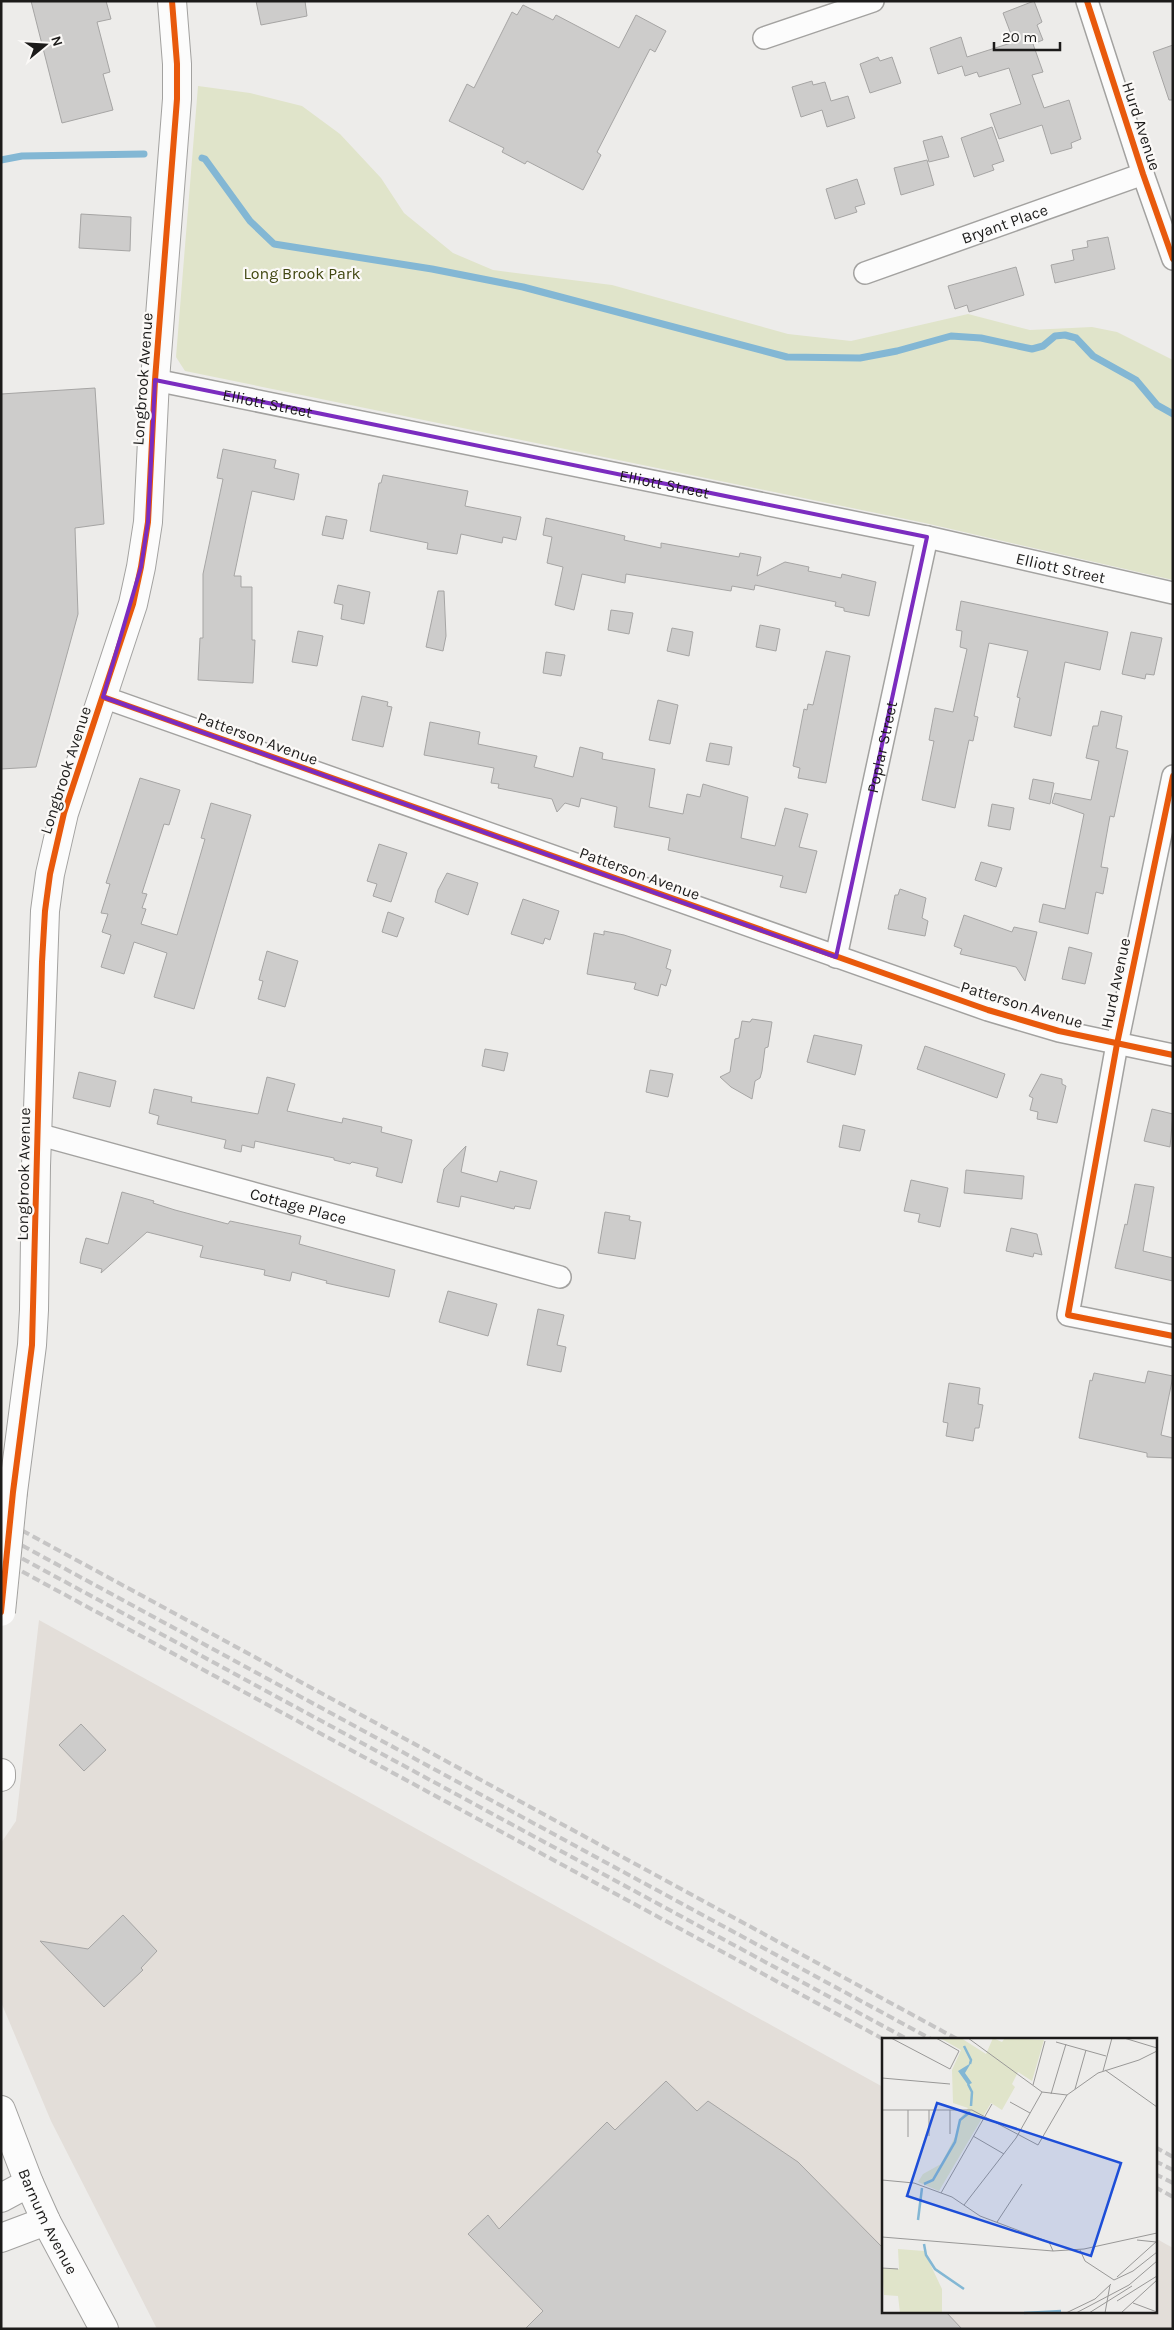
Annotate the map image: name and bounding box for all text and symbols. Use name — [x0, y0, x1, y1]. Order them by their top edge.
north arrow — [20, 20, 70, 70]
scale bar — [994, 20, 1060, 52]
text: 20 m — [1002, 28, 1037, 46]
text: N — [47, 34, 67, 49]
street label: Hurd Avenue — [1118, 79, 1165, 173]
street label: Bryant Place — [959, 200, 1050, 248]
park label: Long Brook Park — [243, 264, 361, 283]
street label: Longbrook Avenue — [128, 312, 157, 446]
street label: Elliott Street — [221, 385, 314, 422]
street label: Elliott Street — [618, 466, 711, 503]
street label: Elliott Street — [1014, 549, 1107, 587]
street label: Poplar Street — [863, 699, 901, 795]
street label: Longbrook Avenue — [36, 704, 95, 836]
street label: Patterson Avenue — [195, 708, 321, 769]
street label: Patterson Avenue — [577, 843, 703, 904]
street label: Hurd Avenue — [1097, 936, 1134, 1030]
street label: Patterson Avenue — [958, 977, 1085, 1032]
street label: Longbrook Avenue — [13, 1107, 34, 1241]
street label: Cottage Place — [248, 1184, 349, 1228]
inset map — [882, 2038, 1156, 2312]
street label: Barnum Avenue — [14, 2166, 82, 2278]

